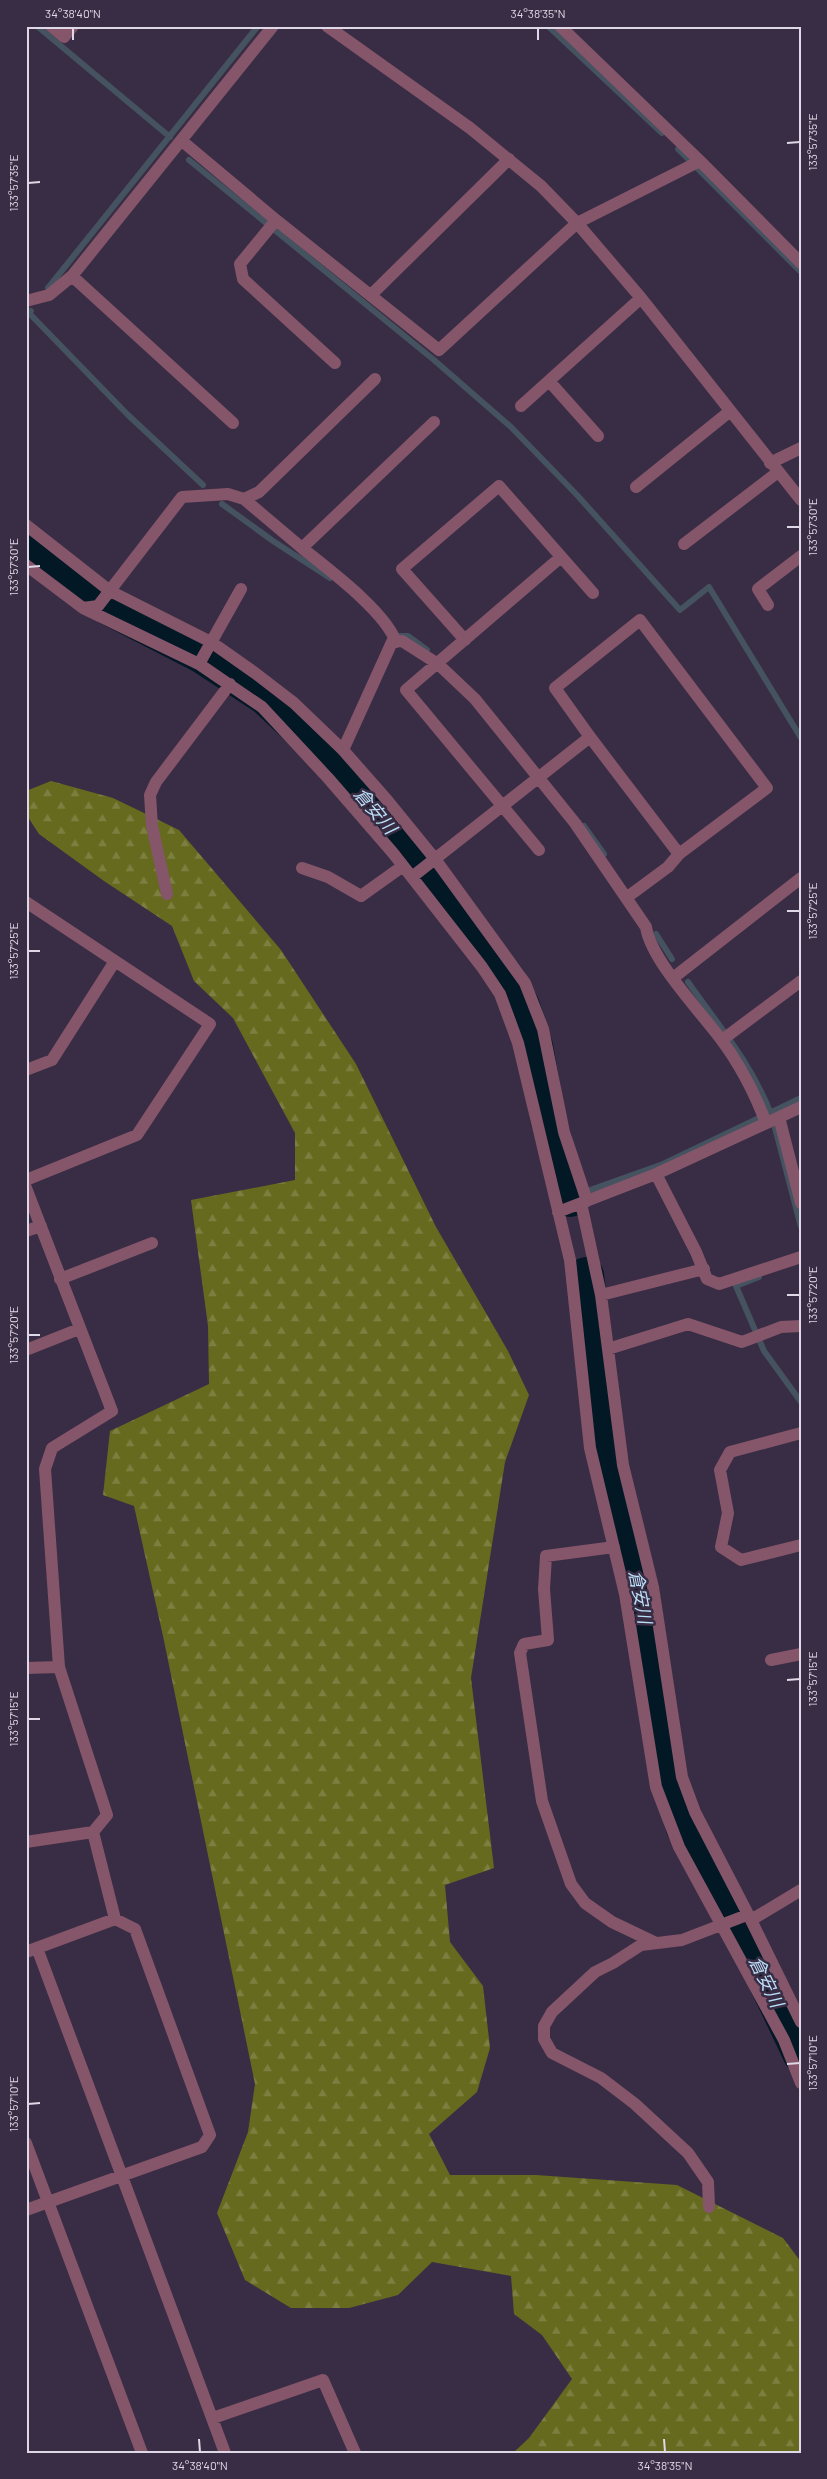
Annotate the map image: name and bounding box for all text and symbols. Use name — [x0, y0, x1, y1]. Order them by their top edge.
text: 34°38'40"N — [45, 6, 101, 20]
text: 34°38'35"N — [511, 6, 566, 20]
text: 133°57'35"E — [805, 113, 819, 171]
text: 133°57'35"E — [6, 154, 20, 212]
text: 133°57'30"E — [805, 498, 819, 556]
text: 133°57'30"E — [6, 538, 20, 596]
water label: 倉安川 — [350, 783, 403, 840]
text: 133°57'25"E — [805, 882, 819, 940]
text: 133°57'25"E — [6, 922, 20, 980]
text: 133°57'20"E — [805, 1266, 819, 1324]
text: 133°57'20"E — [6, 1306, 20, 1364]
water label: 倉安川 — [625, 1568, 657, 1627]
text: 133°57'15"E — [805, 1651, 819, 1707]
text: 133°57'15"E — [6, 1691, 20, 1747]
water label: 倉安川 — [745, 1952, 789, 2012]
text: 133°57'10"E — [805, 2035, 819, 2091]
text: 133°57'10"E — [6, 2076, 20, 2132]
text: 34°38'40"N — [172, 2458, 228, 2472]
text: 34°38'35"N — [638, 2458, 693, 2472]

